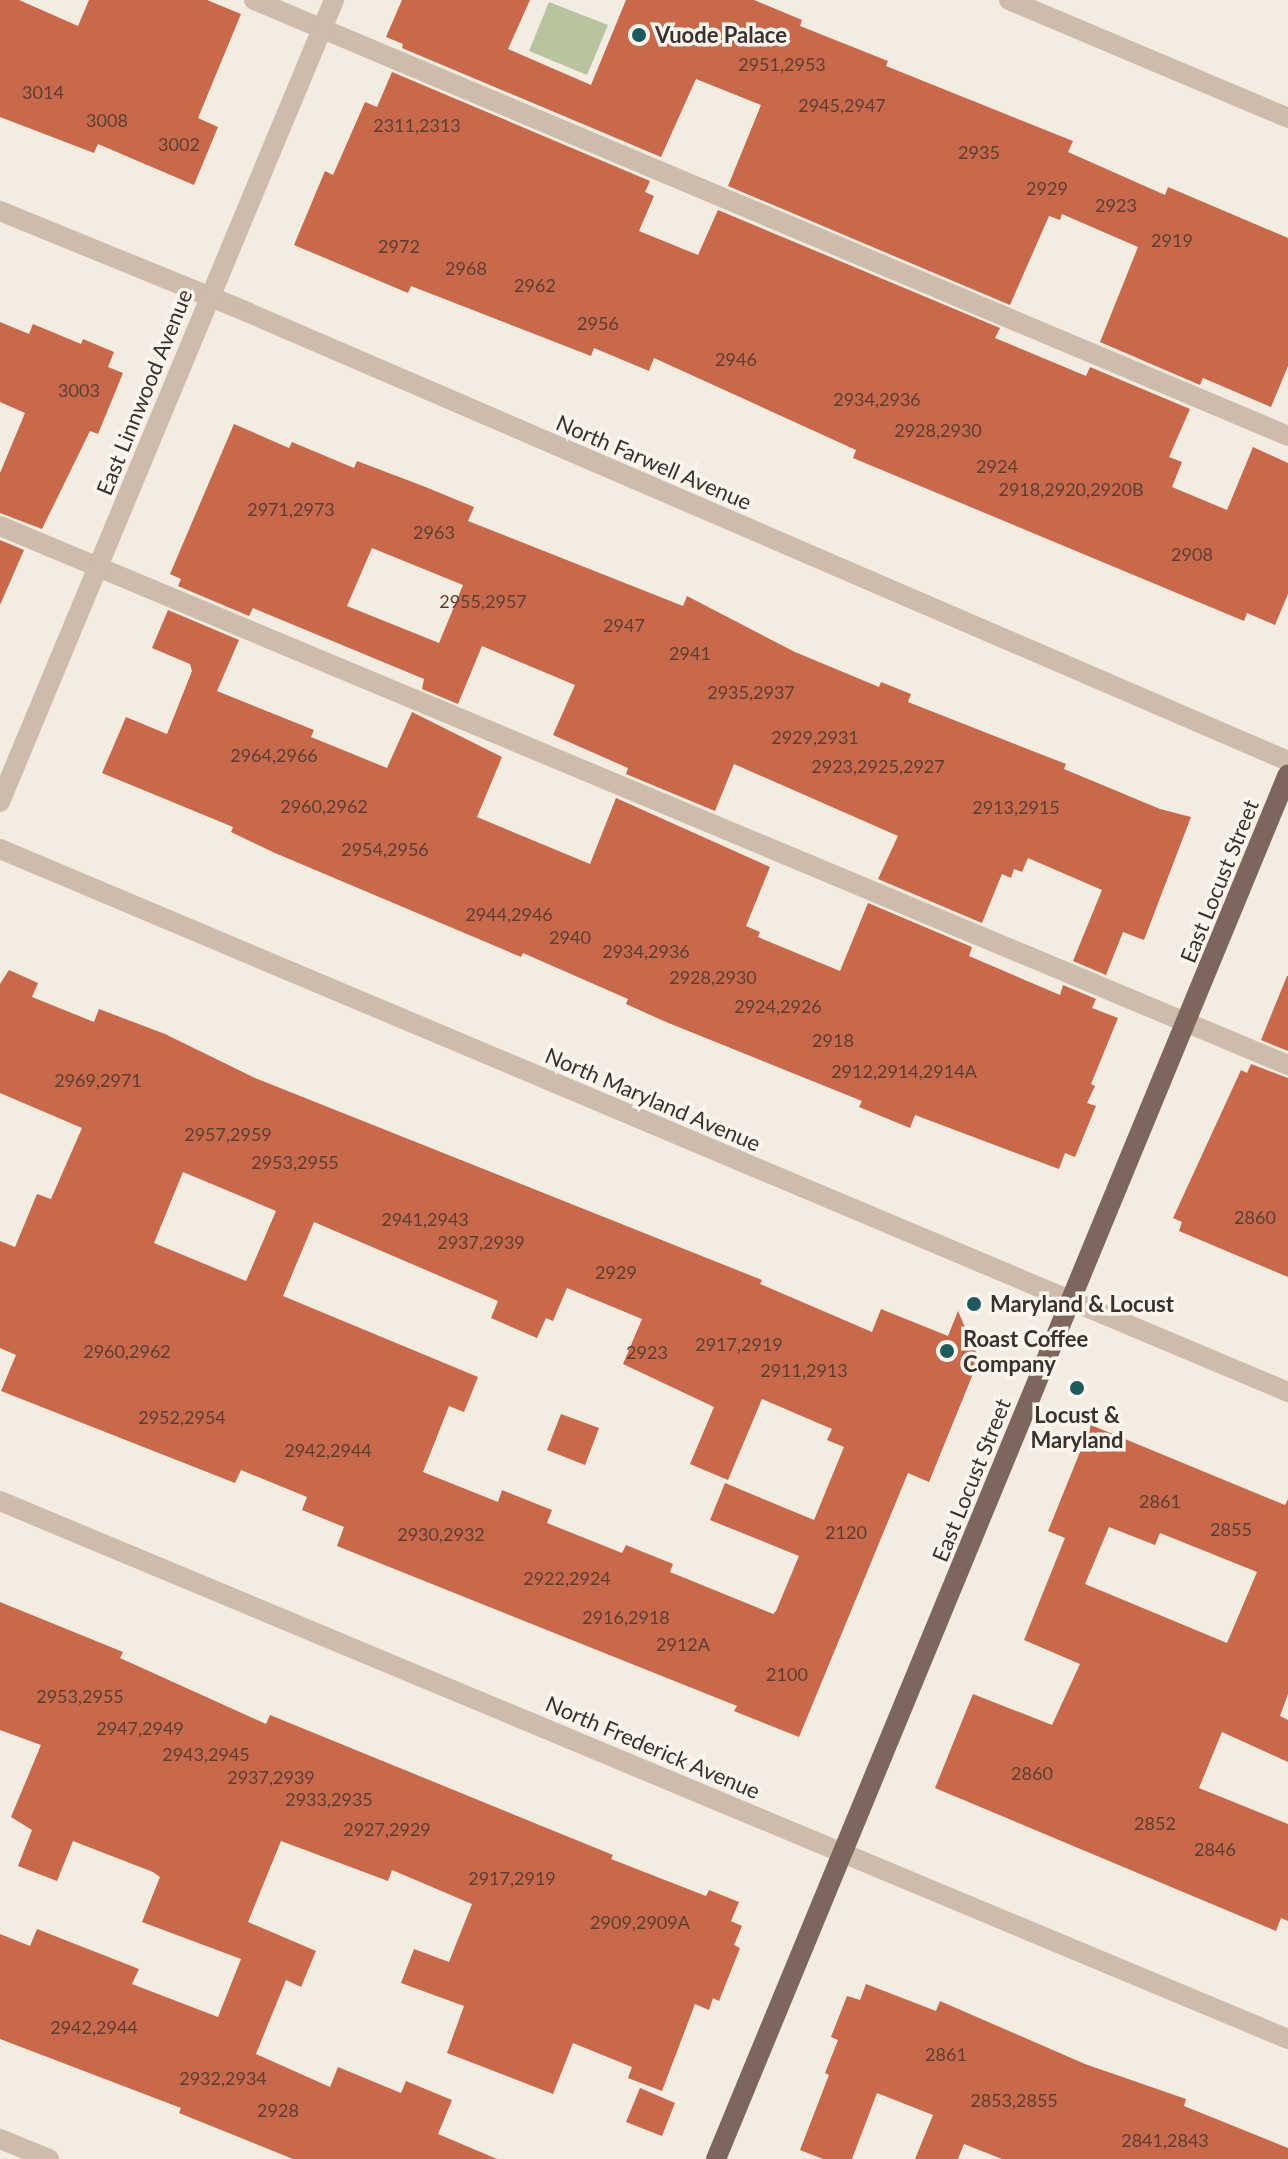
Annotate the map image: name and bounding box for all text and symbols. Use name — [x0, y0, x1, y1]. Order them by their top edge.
place label: Vuode Palace — [655, 22, 787, 48]
marker: Vuode Palace — [630, 26, 648, 44]
house number: 2951,2953 — [738, 53, 826, 75]
house number: 3014 — [22, 81, 64, 103]
house number: 2945,2947 — [798, 94, 886, 116]
house number: 3008 — [86, 109, 128, 131]
house number: 2311,2313 — [373, 114, 461, 136]
house number: 3002 — [158, 133, 200, 155]
house number: 2935 — [958, 141, 1000, 163]
house number: 2929 — [1026, 177, 1068, 199]
house number: 2923 — [1095, 194, 1137, 216]
house number: 2919 — [1151, 229, 1193, 251]
house number: 2972 — [378, 235, 420, 257]
house number: 2968 — [445, 257, 487, 279]
house number: 2962 — [514, 274, 556, 296]
street label: East Linnwood Avenue — [90, 285, 198, 499]
house number: 2956 — [577, 312, 619, 334]
house number: 2946 — [715, 348, 757, 370]
house number: 3003 — [58, 379, 100, 401]
house number: 2934,2936 — [833, 388, 921, 410]
street label: North Farwell Avenue — [552, 409, 756, 515]
house number: 2928,2930 — [894, 419, 982, 441]
house number: 2924 — [976, 455, 1018, 477]
house number: 2918,2920,2920B — [998, 478, 1144, 500]
house number: 2971,2973 — [247, 498, 335, 520]
house number: 2963 — [413, 521, 455, 543]
house number: 2908 — [1171, 543, 1213, 565]
house number: 2955,2957 — [439, 590, 527, 612]
house number: 2947 — [603, 614, 645, 636]
house number: 2941 — [669, 642, 711, 664]
house number: 2935,2937 — [707, 681, 795, 703]
house number: 2929,2931 — [771, 726, 859, 748]
house number: 2964,2966 — [230, 744, 318, 766]
house number: 2923,2925,2927 — [811, 755, 945, 777]
house number: 2960,2962 — [280, 795, 368, 817]
house number: 2913,2915 — [972, 796, 1060, 818]
street label: East Locust Street — [1174, 796, 1264, 966]
house number: 2954,2956 — [341, 838, 429, 860]
house number: 2944,2946 — [465, 903, 553, 925]
house number: 2940 — [549, 926, 591, 948]
house number: 2934,2936 — [602, 940, 690, 962]
house number: 2928,2930 — [669, 966, 757, 988]
house number: 2924,2926 — [734, 995, 822, 1017]
house number: 2918 — [812, 1029, 854, 1051]
street label: North Maryland Avenue — [541, 1041, 765, 1157]
house number: 2912,2914,2914A — [831, 1060, 977, 1082]
house number: 2969,2971 — [54, 1069, 142, 1091]
house number: 2957,2959 — [184, 1123, 272, 1145]
house number: 2953,2955 — [251, 1151, 339, 1173]
house number: 2860 — [1234, 1206, 1276, 1228]
house number: 2941,2943 — [381, 1208, 469, 1230]
house number: 2937,2939 — [437, 1231, 525, 1253]
house number: 2929 — [595, 1261, 637, 1283]
place label: Maryland & Locust — [990, 1291, 1174, 1317]
marker: Maryland & Locust — [965, 1295, 983, 1313]
place label: Roast Coffee Company — [963, 1325, 1088, 1376]
house number: 2917,2919 — [695, 1333, 783, 1355]
house number: 2960,2962 — [83, 1340, 171, 1362]
house number: 2923 — [626, 1341, 668, 1363]
marker: Roast Coffee Company — [938, 1342, 956, 1360]
house number: 2911,2913 — [760, 1359, 848, 1381]
marker: Locust & Maryland — [1068, 1379, 1086, 1397]
street label: East Locust Street — [926, 1395, 1016, 1565]
place label: Locust & Maryland — [1030, 1401, 1124, 1452]
house number: 2952,2954 — [138, 1406, 226, 1428]
house number: 2942,2944 — [284, 1439, 372, 1461]
house number: 2861 — [1139, 1490, 1181, 1512]
house number: 2855 — [1210, 1518, 1252, 1540]
house number: 2120 — [825, 1521, 867, 1543]
house number: 2930,2932 — [397, 1523, 485, 1545]
house number: 2922,2924 — [523, 1567, 611, 1589]
house number: 2916,2918 — [582, 1606, 670, 1628]
house number: 2912A — [656, 1633, 710, 1655]
house number: 2100 — [766, 1663, 808, 1685]
house number: 2953,2955 — [36, 1685, 124, 1707]
street label: North Frederick Avenue — [542, 1690, 764, 1804]
house number: 2947,2949 — [96, 1717, 184, 1739]
house number: 2943,2945 — [162, 1743, 250, 1765]
house number: 2860 — [1011, 1762, 1053, 1784]
house number: 2937,2939 — [227, 1766, 315, 1788]
house number: 2933,2935 — [285, 1788, 373, 1810]
house number: 2852 — [1134, 1812, 1176, 1834]
house number: 2927,2929 — [343, 1818, 431, 1840]
house number: 2846 — [1194, 1838, 1236, 1860]
house number: 2917,2919 — [468, 1867, 556, 1889]
house number: 2909,2909A — [590, 1911, 690, 1933]
house number: 2942,2944 — [50, 2016, 138, 2038]
house number: 2861 — [925, 2043, 967, 2065]
house number: 2932,2934 — [179, 2067, 267, 2089]
house number: 2853,2855 — [970, 2089, 1058, 2111]
house number: 2928 — [257, 2099, 299, 2121]
house number: 2841,2843 — [1121, 2129, 1209, 2151]

